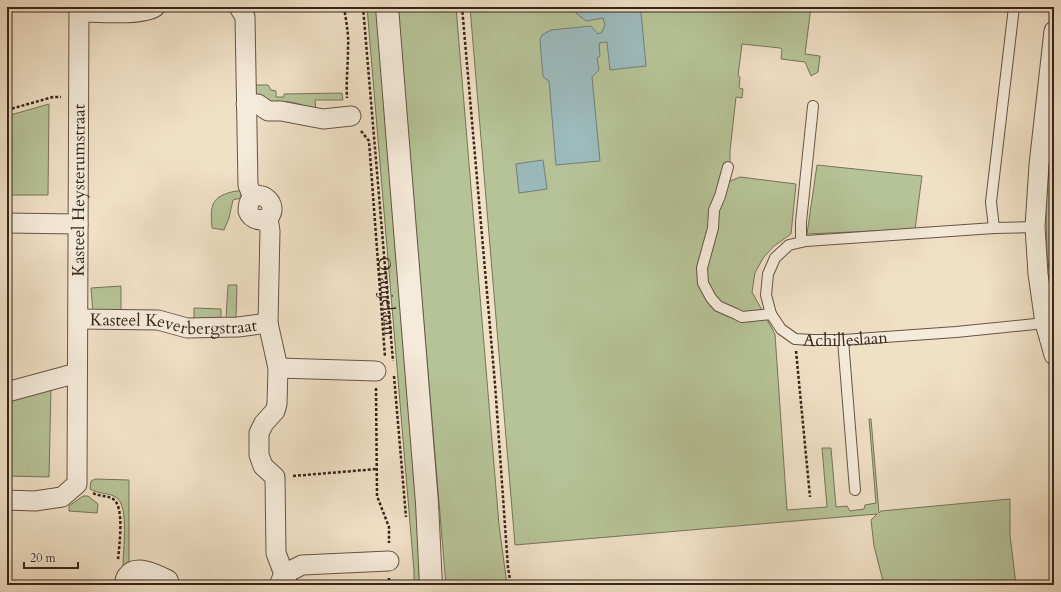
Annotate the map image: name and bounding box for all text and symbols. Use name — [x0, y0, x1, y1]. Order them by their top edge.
street label: Kasteel Heysterumstraat — [67, 103, 91, 276]
street label: Oranjelaan — [372, 256, 402, 337]
street label: Kasteel Keverbergstraat — [90, 308, 259, 340]
street label: Achilleslaan — [802, 326, 889, 352]
scale bar — [24, 544, 78, 570]
text: 20 m — [30, 550, 57, 566]

